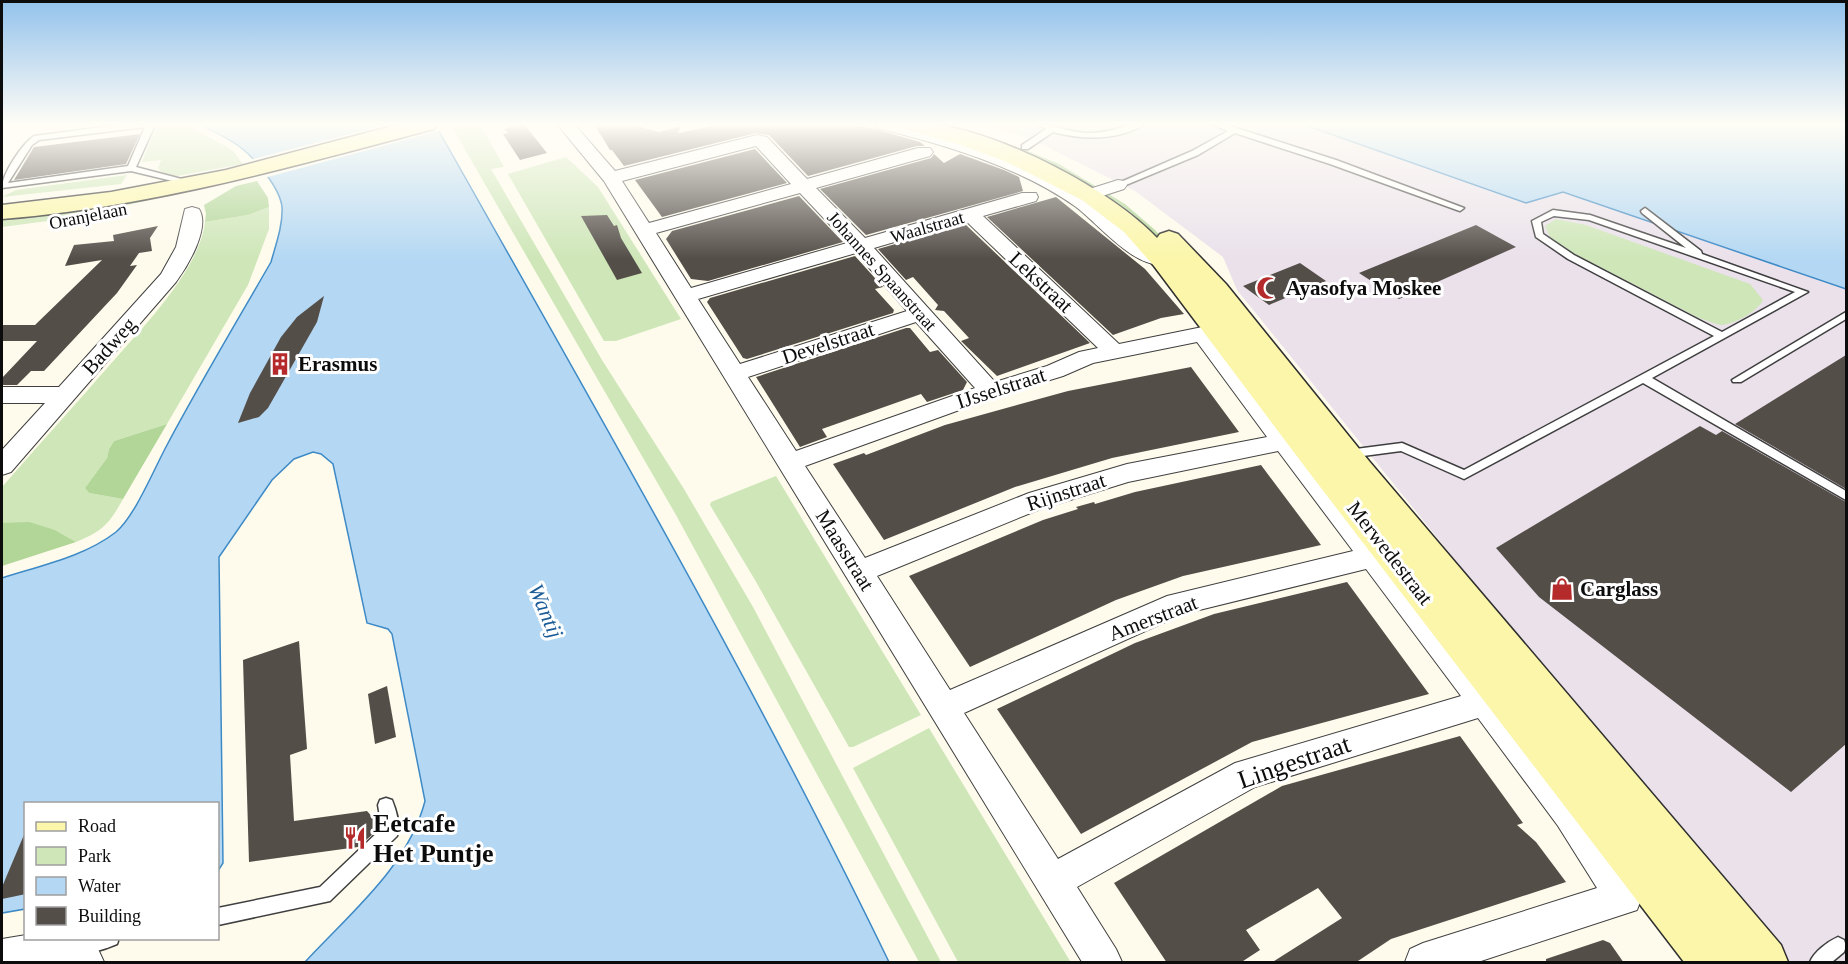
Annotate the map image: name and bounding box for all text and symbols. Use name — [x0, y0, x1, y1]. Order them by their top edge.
street label: Oranjelaan — [47, 199, 129, 233]
street label: Johannes Spaanstraat — [823, 207, 941, 335]
street label: Waalstraat — [888, 207, 966, 247]
street label: Lekstraat — [1004, 247, 1078, 318]
mosque icon: Ayasofya Moskee — [1255, 275, 1281, 301]
place label: Ayasofya Moskee — [1286, 276, 1441, 300]
street label: Badweg — [77, 312, 141, 380]
street label: Develstraat — [779, 317, 877, 369]
building icon: Erasmus — [267, 351, 293, 377]
place label: Erasmus — [298, 352, 377, 376]
street label: IJsselstraat — [953, 362, 1049, 414]
street label: Rijnstraat — [1023, 468, 1109, 516]
street label: Merwedestraat — [1342, 496, 1438, 610]
street label: Maasstraat — [811, 505, 879, 595]
shop icon: Carglass — [1549, 576, 1575, 602]
place label: Carglass — [1580, 577, 1658, 601]
water label: Wantij — [523, 580, 569, 642]
street label: Amerstraat — [1105, 590, 1201, 646]
street label: Lingestraat — [1234, 729, 1355, 795]
legend — [24, 802, 219, 940]
place label: Eetcafe Het Puntje — [373, 809, 494, 868]
text: Road — [78, 816, 116, 836]
restaurant icon: Eetcafe Het Puntje — [342, 825, 368, 851]
text: Park — [78, 846, 111, 866]
text: Water — [78, 876, 121, 896]
text: Building — [78, 906, 141, 926]

